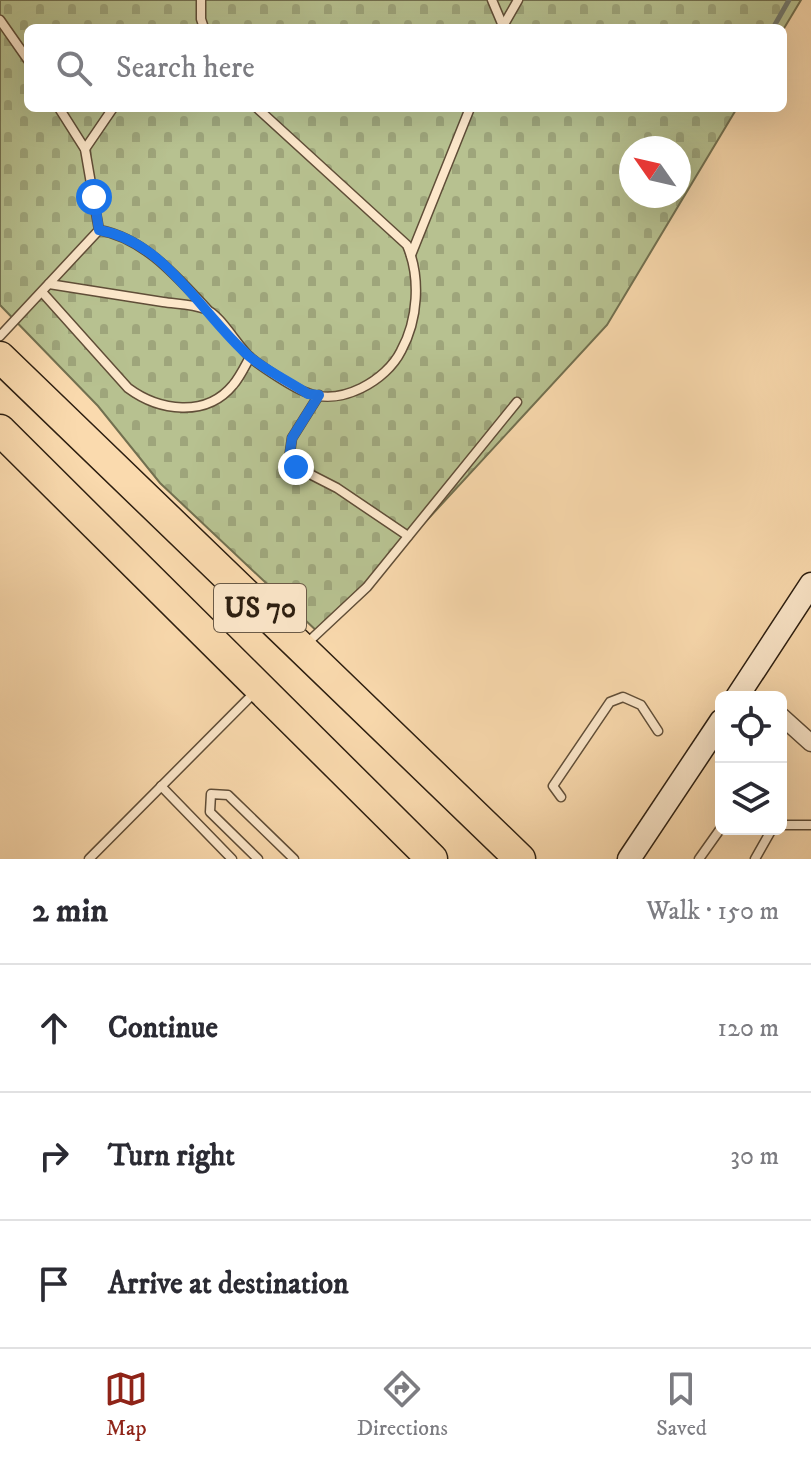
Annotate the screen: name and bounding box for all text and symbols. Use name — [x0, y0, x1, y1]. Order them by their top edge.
search box — [24, 24, 787, 112]
icon: search — [52, 46, 96, 90]
text: Search here — [116, 50, 255, 87]
north arrow — [619, 136, 691, 208]
route start — [76, 179, 112, 215]
route end — [278, 449, 314, 485]
road number: US 70 — [214, 584, 306, 632]
map controls — [715, 691, 787, 835]
button: locate — [715, 691, 787, 763]
button: layers — [715, 763, 787, 835]
text: 2 min — [32, 890, 108, 932]
text: Walk · 150 m — [646, 895, 779, 928]
icon: ahead — [32, 1006, 76, 1050]
text: Continue — [108, 1010, 218, 1047]
text: 120 m — [718, 1012, 779, 1045]
icon: right — [32, 1134, 76, 1178]
text: Turn right — [108, 1138, 235, 1175]
text: 30 m — [730, 1140, 779, 1173]
icon: arrive — [32, 1262, 76, 1306]
text: Arrive at destination — [108, 1266, 349, 1303]
tab: Map — [104, 1367, 148, 1442]
tab: Directions — [357, 1367, 448, 1442]
tab: Saved — [656, 1367, 707, 1442]

